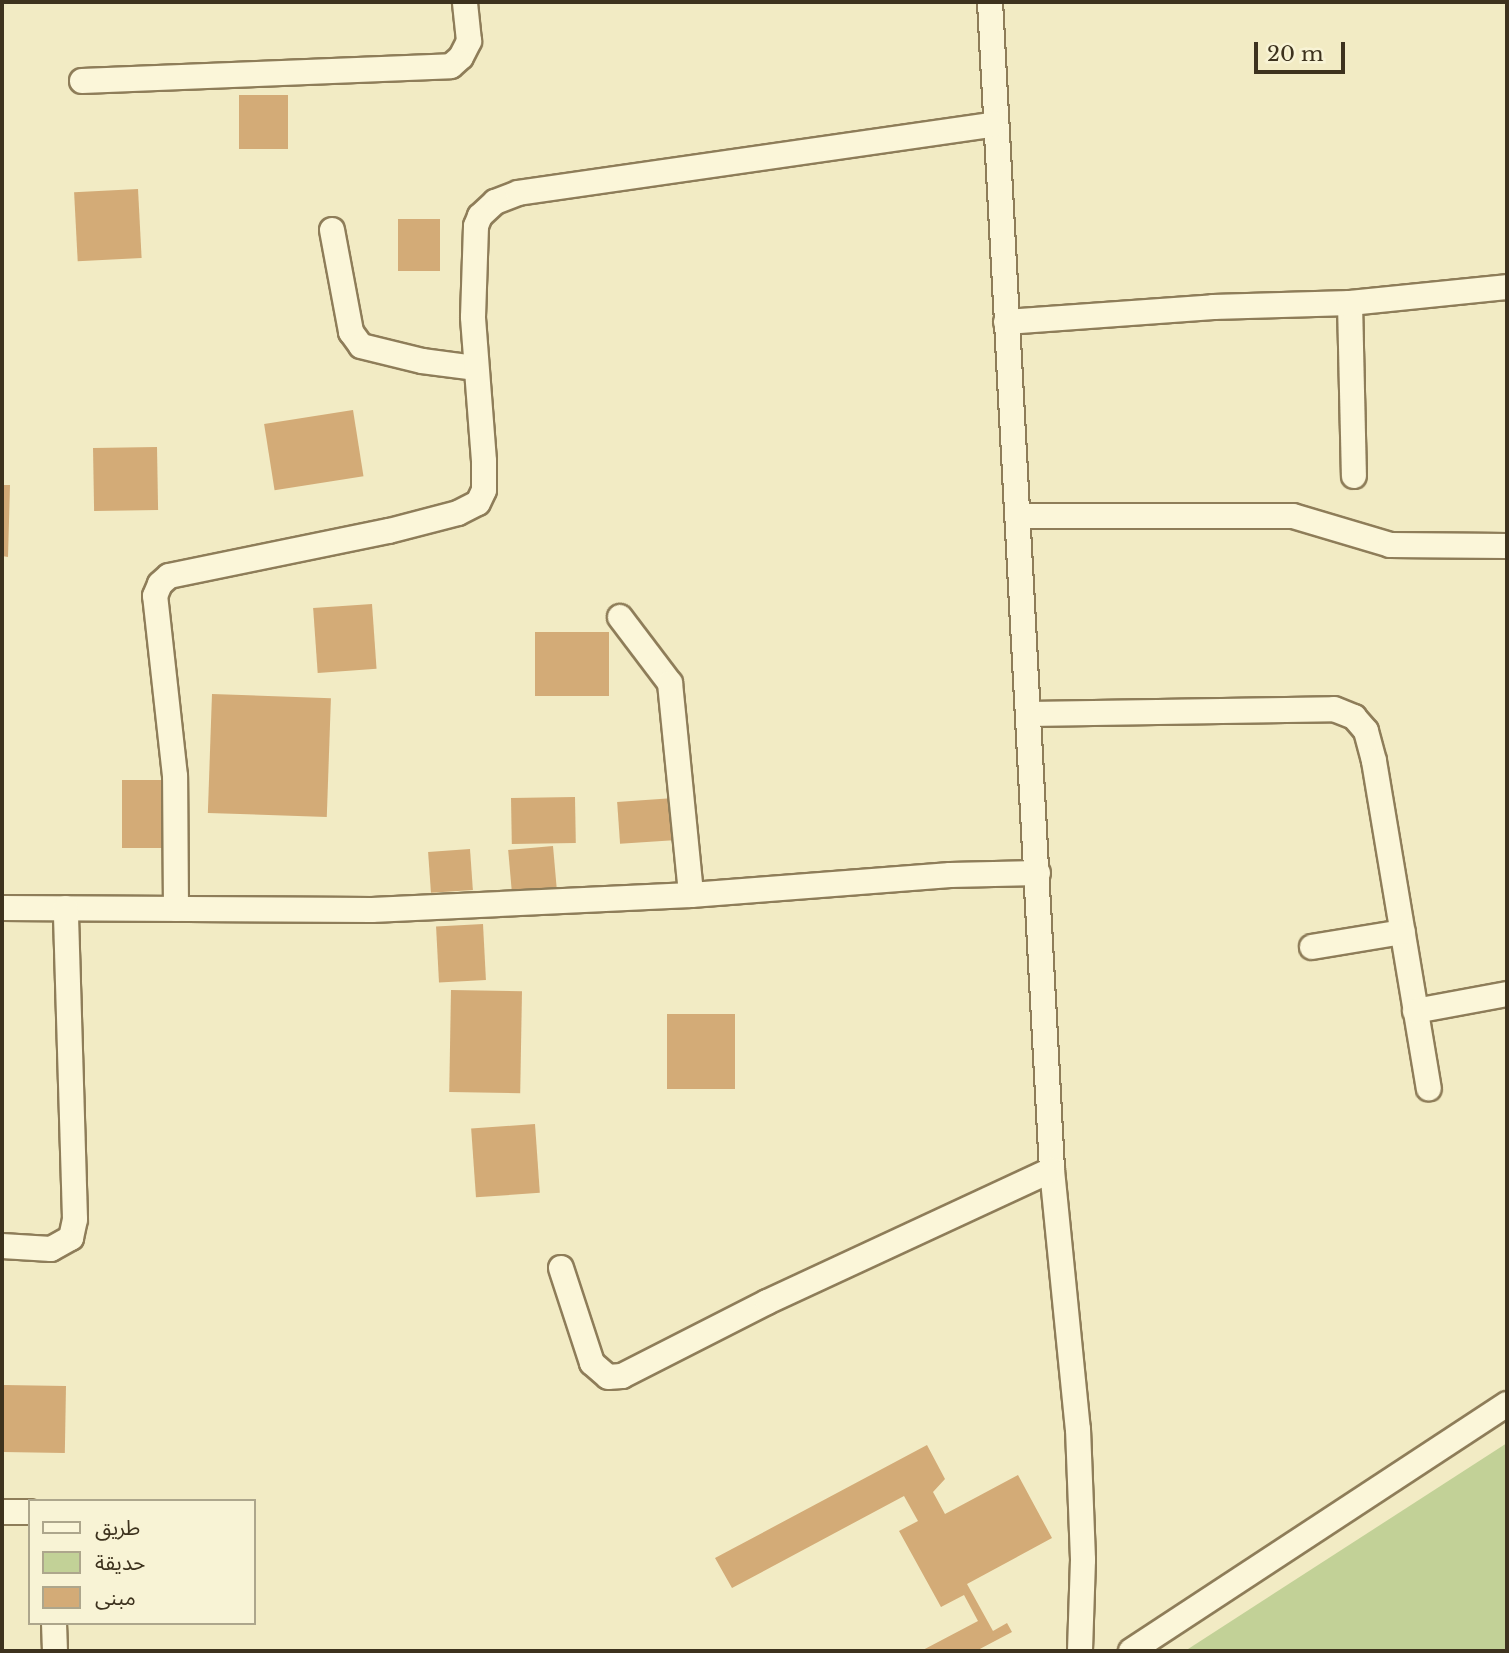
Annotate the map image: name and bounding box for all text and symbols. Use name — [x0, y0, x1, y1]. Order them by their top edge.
scale bar — [1257, 28, 1348, 72]
text: 20 m — [1267, 41, 1324, 67]
legend — [28, 1499, 256, 1625]
text: طريق — [95, 1515, 140, 1541]
text: حديقة — [95, 1550, 145, 1576]
text: مبنى — [95, 1585, 136, 1611]

